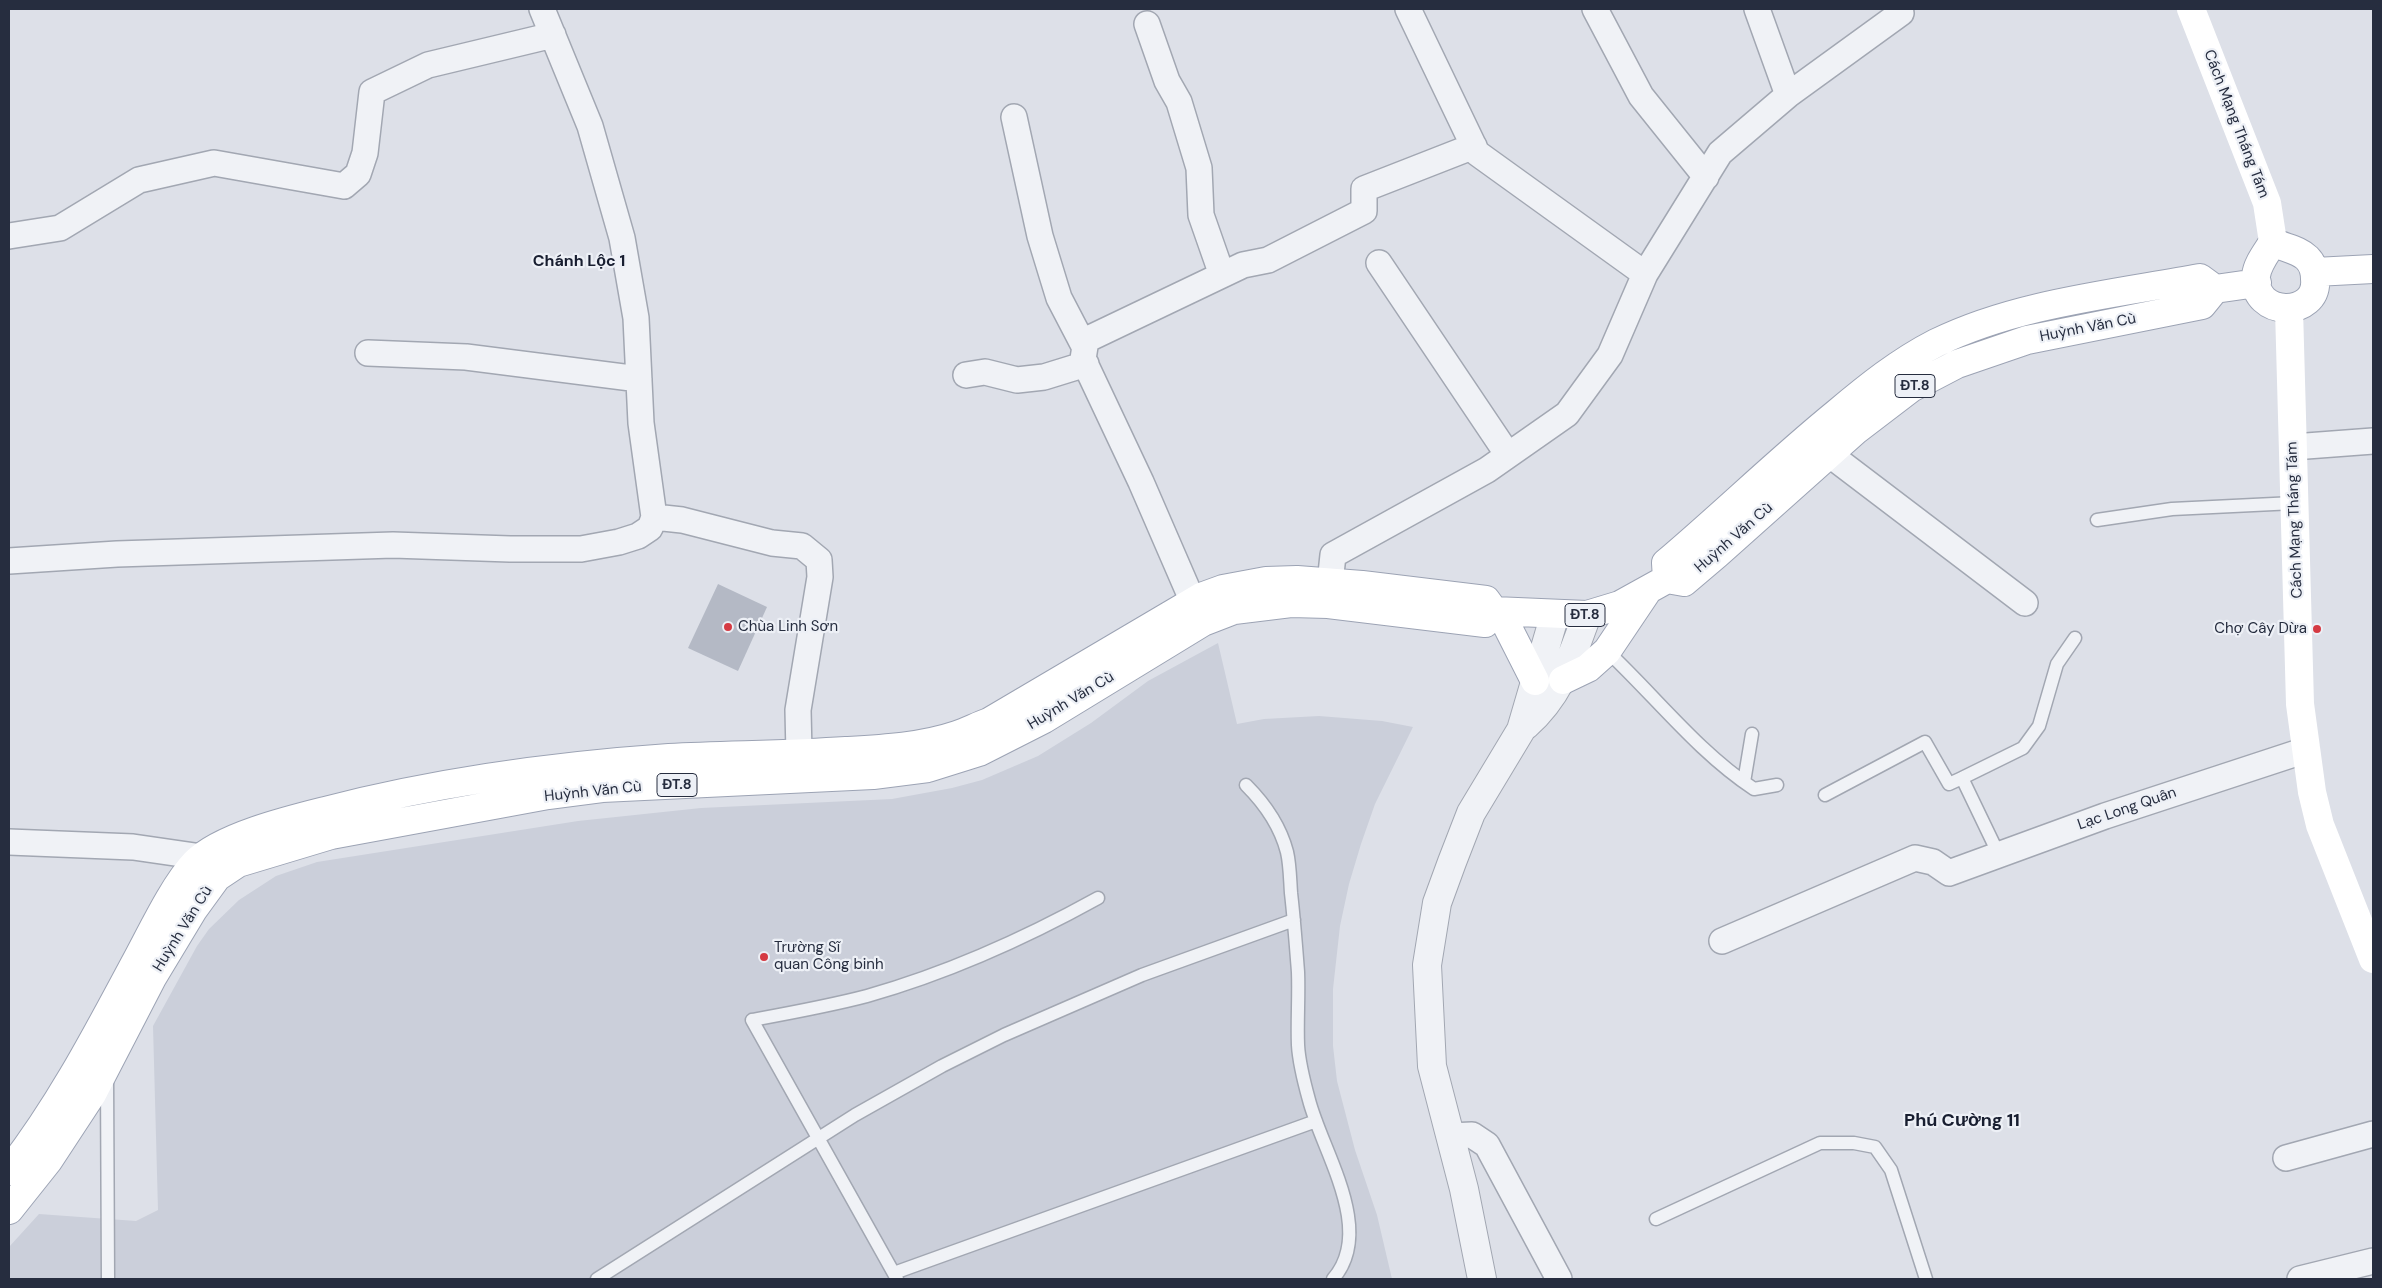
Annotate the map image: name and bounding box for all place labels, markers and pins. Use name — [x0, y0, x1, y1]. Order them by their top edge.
place label: Chùa Linh Sơn — [738, 618, 838, 636]
place label: Chợ Cây Dừa — [2214, 620, 2307, 638]
marker: Chùa Linh Sơn — [722, 621, 734, 633]
marker: Chợ Cây Dừa — [2311, 623, 2323, 635]
place label: Trường Sĩ quan Công binh — [774, 939, 884, 974]
marker: Trường Sĩ quan Công binh — [758, 951, 770, 963]

